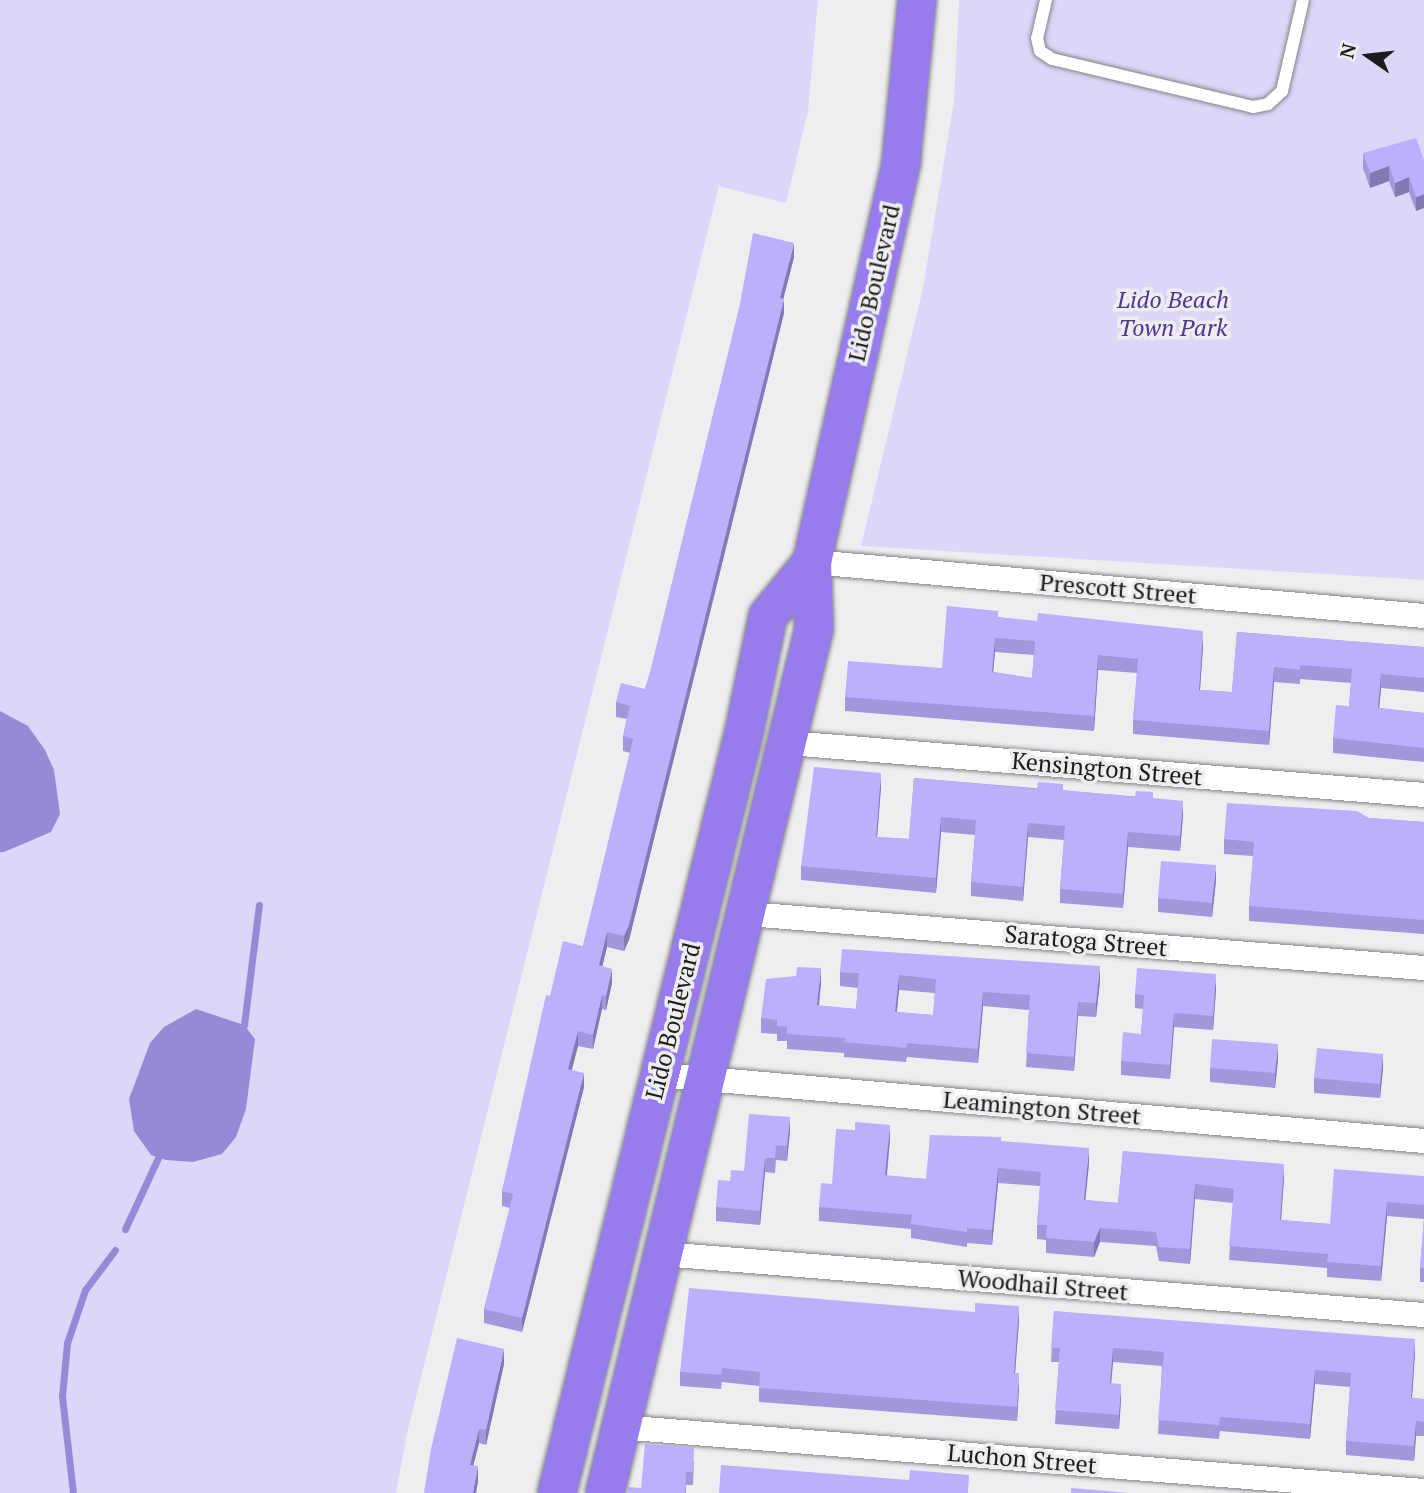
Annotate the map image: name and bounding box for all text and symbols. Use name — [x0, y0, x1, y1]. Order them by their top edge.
north arrow — [1333, 21, 1403, 91]
text: N — [1333, 41, 1361, 61]
street label: Lido Boulevard — [842, 202, 906, 364]
park label: Lido Beach Town Park — [1117, 286, 1229, 342]
street label: Prescott Street — [1038, 568, 1198, 610]
street label: Kensington Street — [1010, 746, 1204, 792]
street label: Saratoga Street — [1004, 920, 1168, 962]
street label: Lido Boulevard — [640, 940, 706, 1102]
street label: Leamington Street — [942, 1085, 1142, 1131]
street label: Woodhail Street — [956, 1263, 1130, 1307]
street label: Luchon Street — [946, 1438, 1098, 1480]

